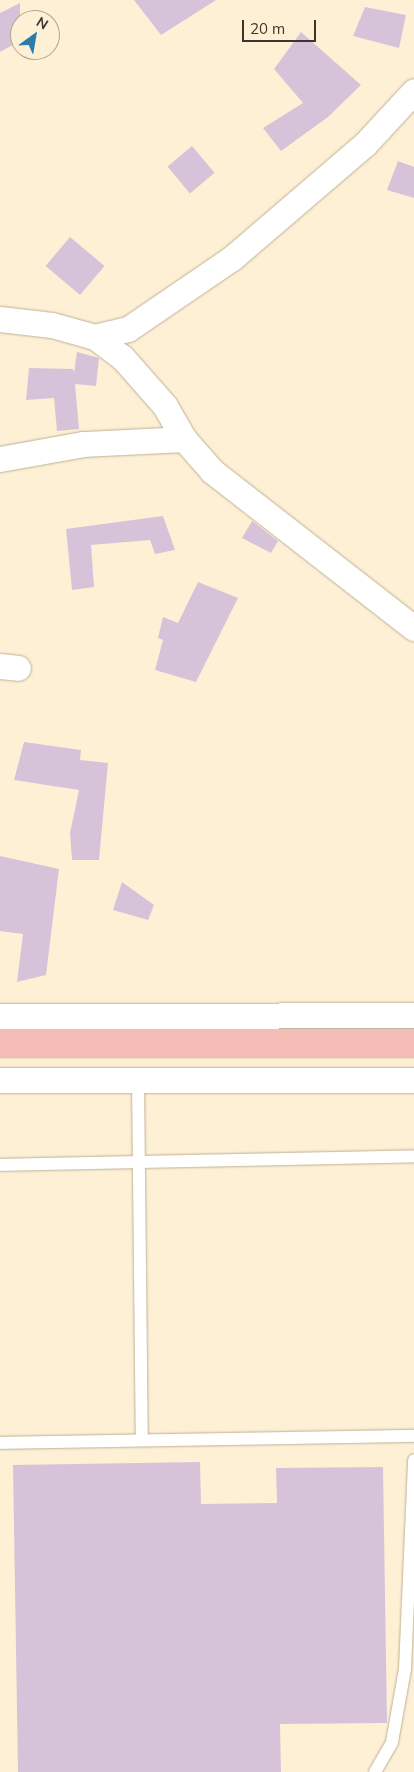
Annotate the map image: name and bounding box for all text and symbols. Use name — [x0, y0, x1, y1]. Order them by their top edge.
north arrow — [10, 10, 60, 60]
scale bar — [244, 10, 318, 42]
text: N — [33, 13, 52, 34]
text: 20 m — [250, 19, 285, 38]

